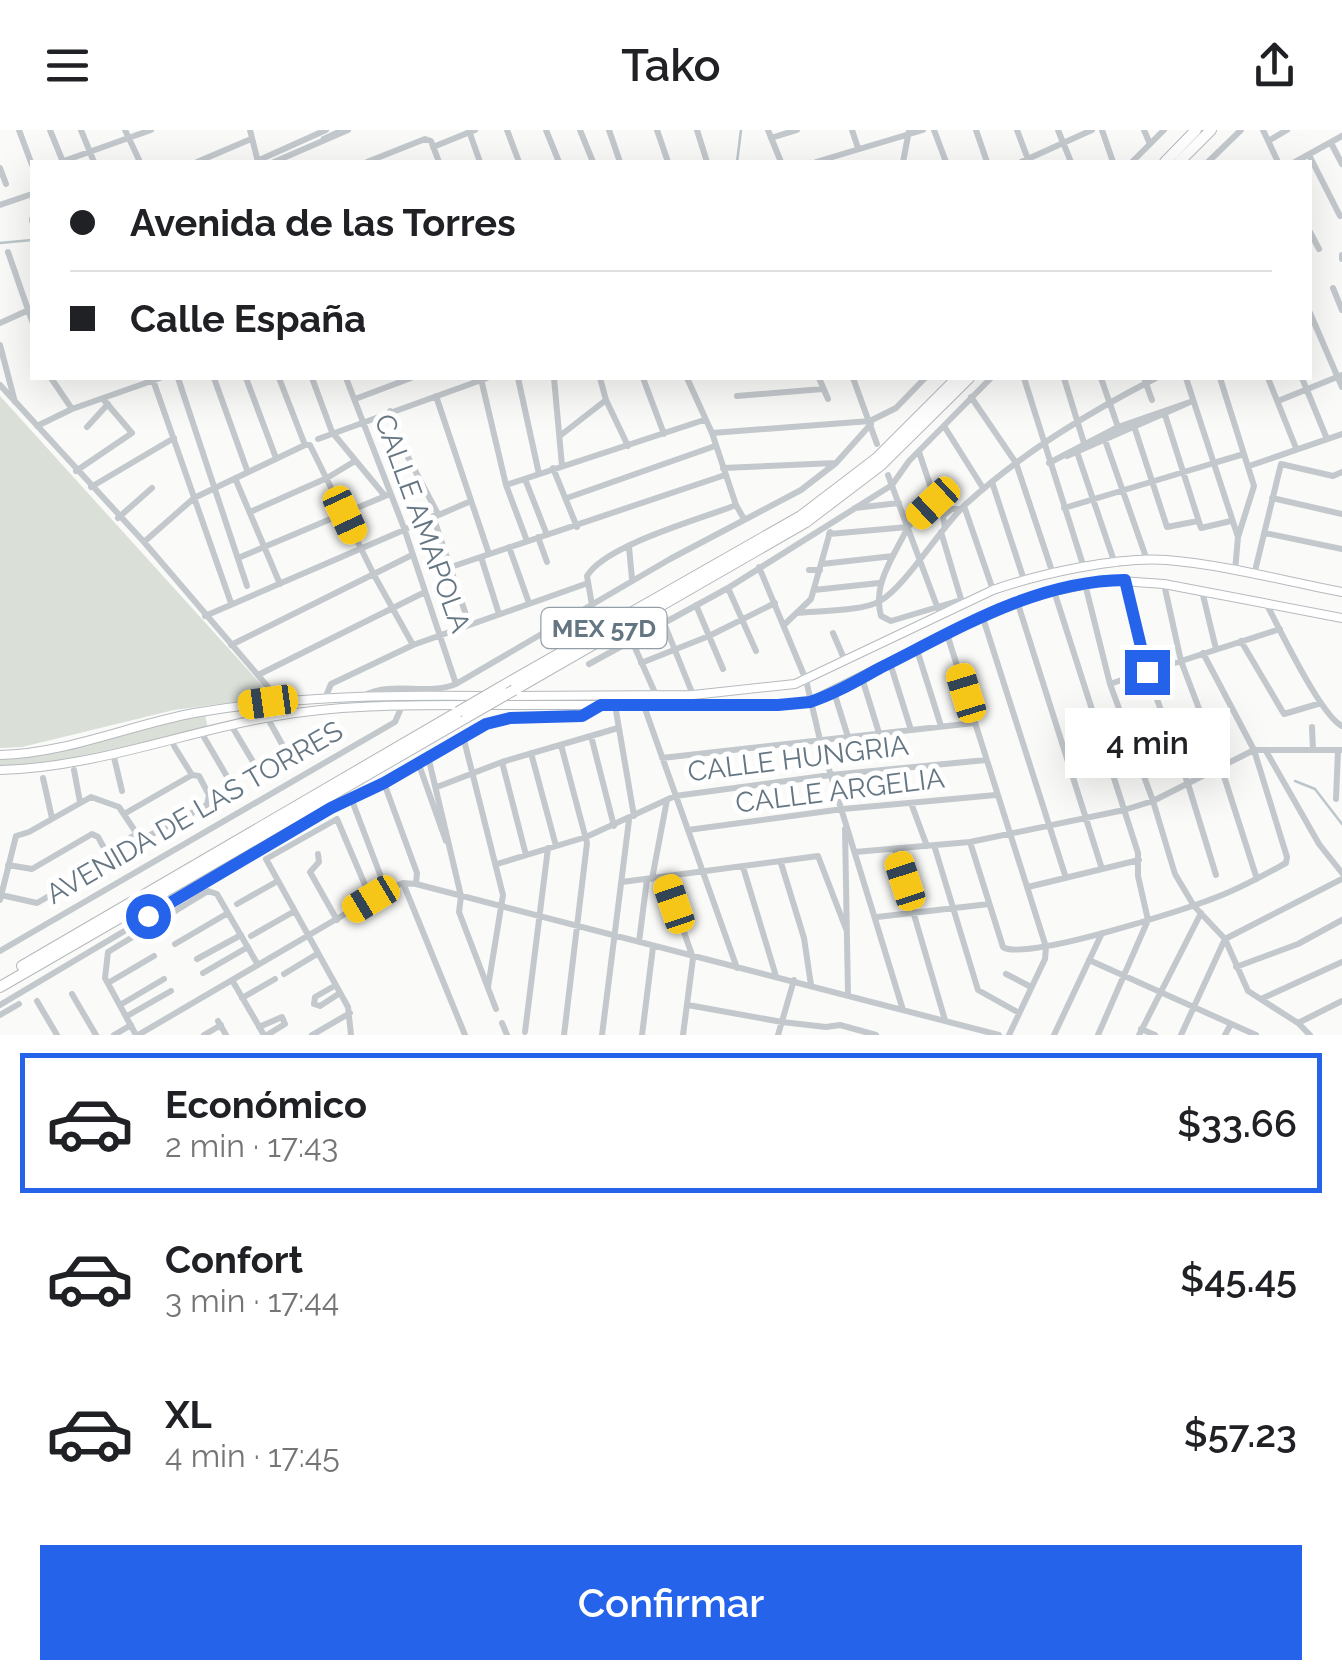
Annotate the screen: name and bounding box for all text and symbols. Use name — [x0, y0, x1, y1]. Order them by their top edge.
icon: menu — [40, 38, 95, 93]
icon: share — [1247, 38, 1302, 93]
text: Tako — [621, 39, 721, 92]
text: Avenida de las Torres — [130, 200, 516, 245]
text: Calle España — [130, 296, 366, 341]
street label: CALLE AMAPOLA — [368, 409, 477, 637]
car — [901, 472, 965, 534]
car — [319, 481, 371, 549]
road number: MEX 57D — [542, 608, 666, 648]
route end — [1125, 650, 1170, 695]
car — [943, 660, 989, 726]
car — [236, 683, 300, 721]
callout: 4 min — [1064, 707, 1230, 777]
street label: AVENIDA DE LAS TORRES — [40, 714, 348, 911]
text: 4 min — [1106, 724, 1189, 761]
street label: CALLE HUNGRIA — [686, 729, 910, 788]
street label: CALLE ARGELIA — [734, 761, 947, 820]
car — [881, 848, 929, 914]
car — [338, 871, 404, 927]
car — [650, 871, 698, 937]
route start — [126, 894, 171, 939]
icon: car — [45, 1078, 135, 1168]
text: Económico — [165, 1082, 367, 1127]
text: $33.66 — [1177, 1101, 1297, 1146]
text: 2 min · 17:43 — [165, 1127, 338, 1164]
icon: car — [45, 1233, 135, 1323]
text: Confort — [165, 1237, 303, 1282]
text: $45.45 — [1180, 1256, 1297, 1301]
text: 3 min · 17:44 — [165, 1282, 339, 1319]
icon: car — [45, 1388, 135, 1478]
text: XL — [165, 1392, 212, 1437]
text: $57.23 — [1184, 1411, 1297, 1456]
text: 4 min · 17:45 — [165, 1437, 340, 1474]
button: Confirmar — [40, 1545, 1302, 1660]

